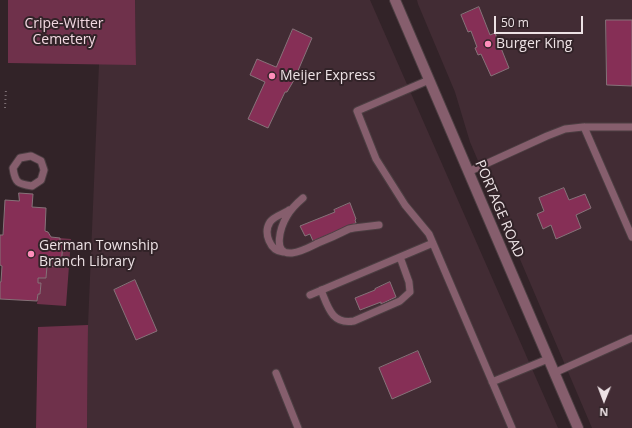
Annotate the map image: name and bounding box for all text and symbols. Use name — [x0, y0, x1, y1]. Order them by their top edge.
scale bar — [496, 8, 585, 34]
text: 50 m — [501, 14, 529, 31]
park label: Cripe-Witter Cemetery — [24, 16, 104, 48]
place label: Burger King — [496, 36, 572, 52]
marker: Burger King — [483, 39, 493, 49]
place label: Meijer Express — [280, 68, 375, 84]
marker: Meijer Express — [267, 71, 277, 81]
street label: PORTAGE ROAD — [471, 158, 527, 260]
place label: German Township Branch Library — [39, 238, 159, 270]
marker: German Township Branch Library — [26, 249, 36, 259]
north arrow — [584, 380, 624, 420]
text: N — [599, 405, 608, 420]

